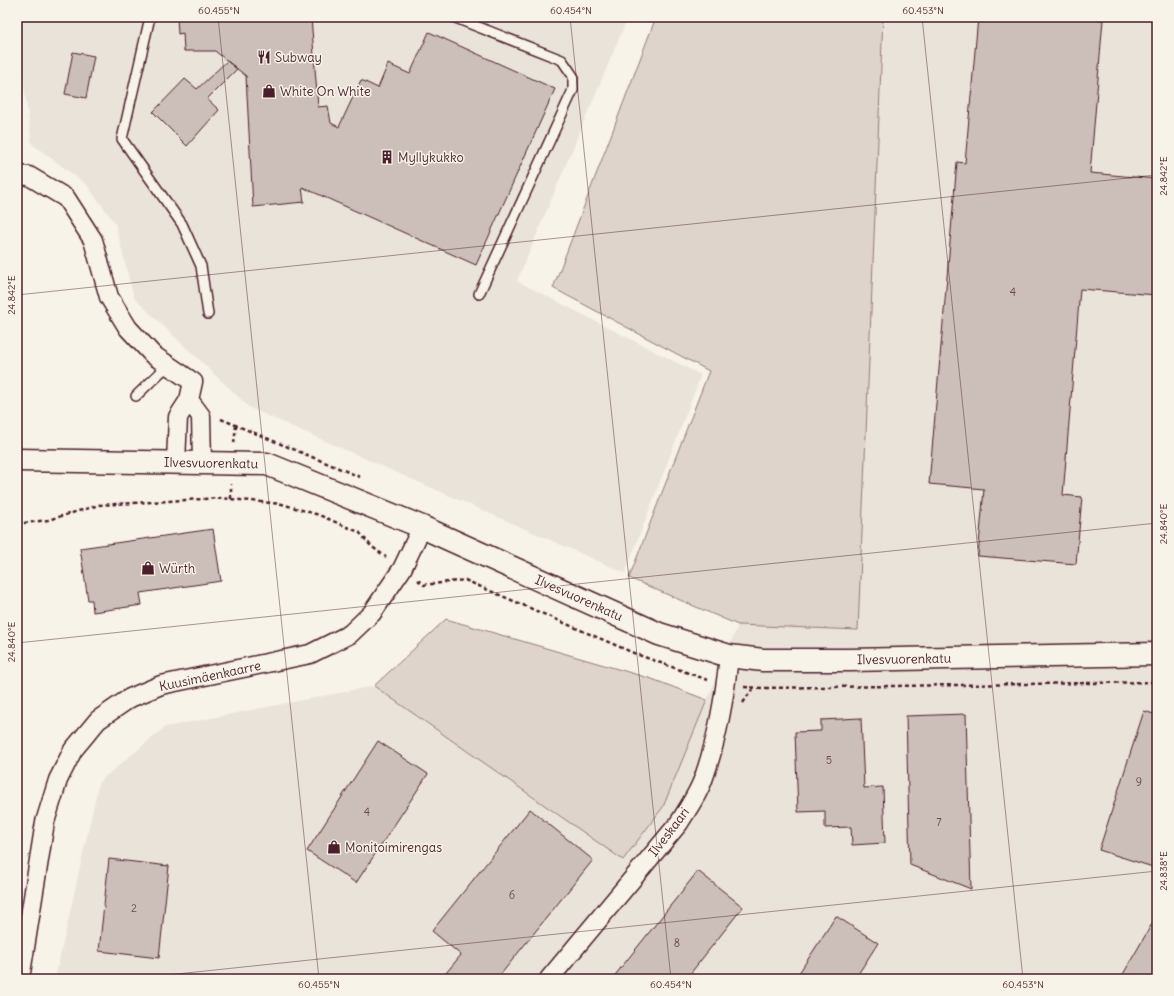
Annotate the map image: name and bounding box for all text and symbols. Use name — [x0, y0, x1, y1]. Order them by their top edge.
text: 60.455°N — [198, 4, 240, 17]
text: 60.454°N — [550, 4, 592, 17]
text: 60.453°N — [902, 4, 944, 17]
restaurant icon: Subway — [256, 49, 272, 65]
place label: Subway — [275, 49, 322, 66]
shop icon: White On White — [261, 83, 277, 99]
place label: White On White — [280, 83, 371, 100]
building icon: Myllykukko — [379, 149, 395, 165]
place label: Myllykukko — [398, 149, 464, 166]
text: 24.842°E — [1157, 156, 1170, 196]
text: 24.842°E — [5, 275, 18, 315]
house number: 4 — [1010, 285, 1016, 299]
street label: Ilvesvuorenkatu — [164, 454, 259, 472]
text: 24.840°E — [1157, 504, 1170, 544]
shop icon: Würth — [140, 560, 156, 576]
place label: Würth — [159, 560, 196, 577]
street label: Ilvesvuorenkatu — [532, 571, 626, 625]
text: 24.840°E — [5, 622, 18, 662]
street label: Ilvesvuorenkatu — [857, 650, 952, 668]
street label: Kuusimäenkaarre — [158, 657, 262, 695]
house number: 5 — [826, 753, 832, 767]
house number: 9 — [1136, 775, 1142, 789]
street label: Ilveskaari — [645, 804, 693, 860]
house number: 4 — [364, 805, 370, 819]
house number: 7 — [936, 815, 942, 829]
shop icon: Monitoimirengas — [326, 839, 342, 855]
place label: Monitoimirengas — [345, 839, 442, 856]
text: 24.838°E — [1157, 851, 1170, 891]
house number: 6 — [509, 888, 515, 902]
house number: 2 — [131, 901, 137, 915]
house number: 8 — [674, 936, 680, 950]
text: 60.455°N — [298, 978, 340, 991]
text: 60.454°N — [650, 978, 692, 991]
text: 60.453°N — [1002, 978, 1044, 991]

